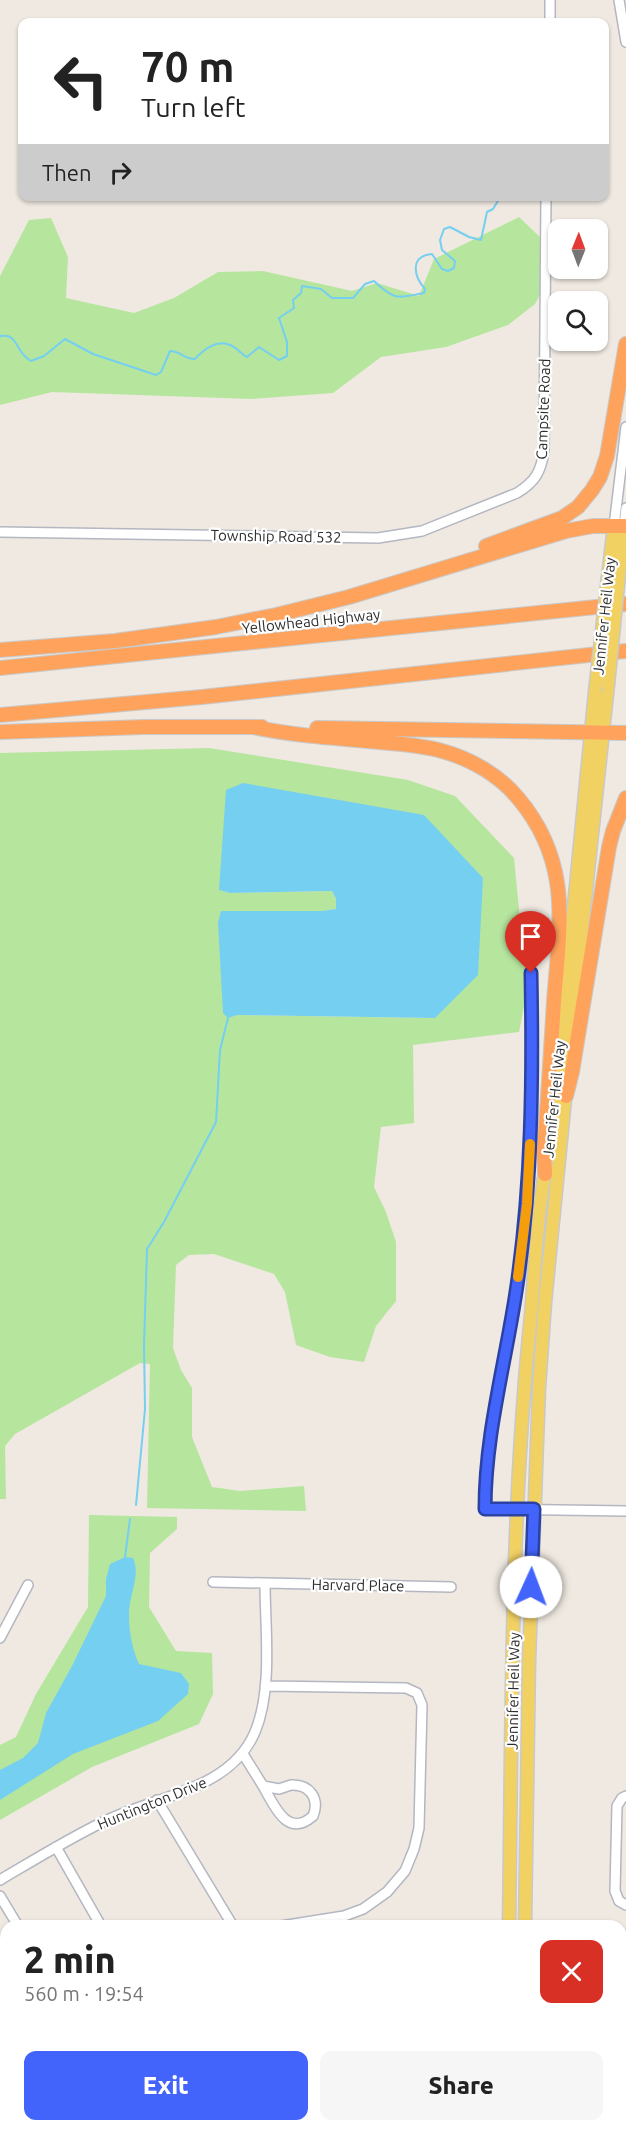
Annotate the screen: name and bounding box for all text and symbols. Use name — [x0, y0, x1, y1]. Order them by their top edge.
icon: left — [42, 42, 120, 120]
text: 70 m — [141, 43, 235, 90]
text: Turn left — [141, 92, 245, 122]
icon: right — [104, 156, 137, 189]
text: Then — [42, 160, 92, 185]
north arrow — [548, 219, 608, 279]
map controls — [548, 219, 608, 351]
button: search — [548, 291, 608, 351]
street label: Campsite Road — [533, 358, 553, 460]
street label: Township Road 532 — [210, 526, 342, 546]
street label: Jennifer Heil Way — [589, 557, 619, 675]
street label: Yellowhead Highway — [241, 605, 381, 637]
pin — [505, 911, 556, 973]
icon: arrive — [514, 920, 547, 953]
street label: Jennifer Heil Way — [539, 1040, 569, 1158]
position arrow — [499, 1555, 563, 1619]
street label: Harvard Place — [311, 1576, 405, 1594]
street label: Jennifer Heil Way — [503, 1632, 523, 1750]
street label: Huntington Drive — [95, 1773, 209, 1833]
text: 2 min — [24, 1939, 116, 1980]
button: close — [540, 1940, 603, 2003]
text: 560 m · 19:54 — [24, 1982, 144, 2005]
button: Exit — [24, 2051, 308, 2120]
button: Share — [320, 2051, 603, 2120]

